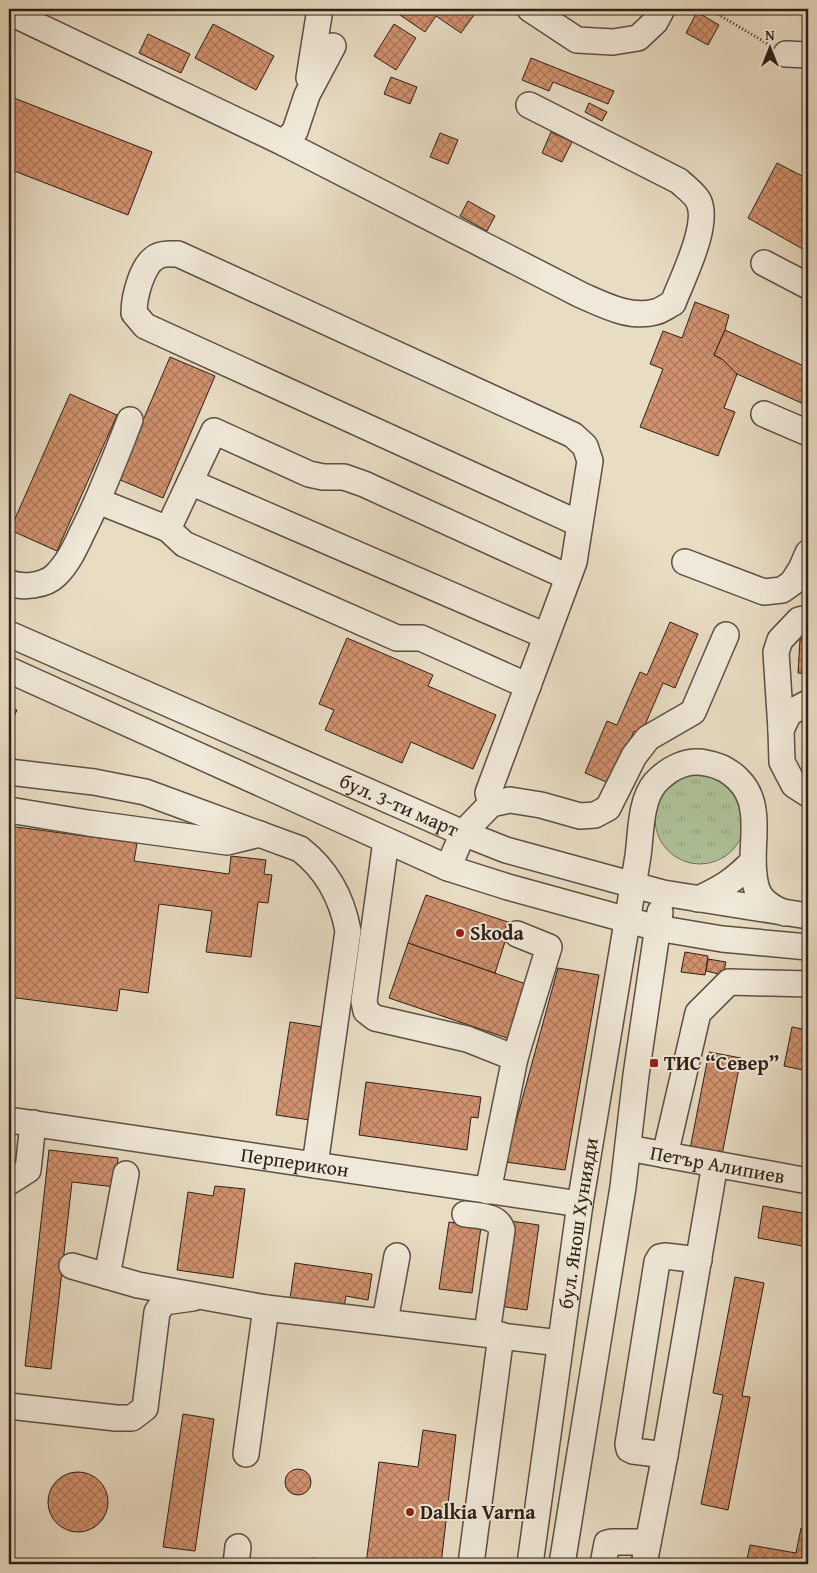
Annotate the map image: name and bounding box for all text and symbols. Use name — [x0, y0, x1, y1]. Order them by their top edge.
north arrow — [744, 22, 794, 72]
text: N — [765, 25, 775, 45]
street label: бул. 3-ти март — [335, 766, 464, 844]
place label: Skoda — [470, 918, 525, 947]
marker: Skoda — [454, 927, 466, 939]
place label: ТИС “Север” — [664, 1048, 779, 1077]
marker: ТИС “Север” — [648, 1057, 660, 1069]
street label: бул. Янош Хунияди — [551, 1135, 605, 1311]
street label: Петър Алипиев — [648, 1137, 787, 1190]
street label: Перперикон — [239, 1139, 351, 1184]
place label: Dalkia Varna — [420, 1497, 536, 1526]
marker: Dalkia Varna — [404, 1506, 416, 1518]

